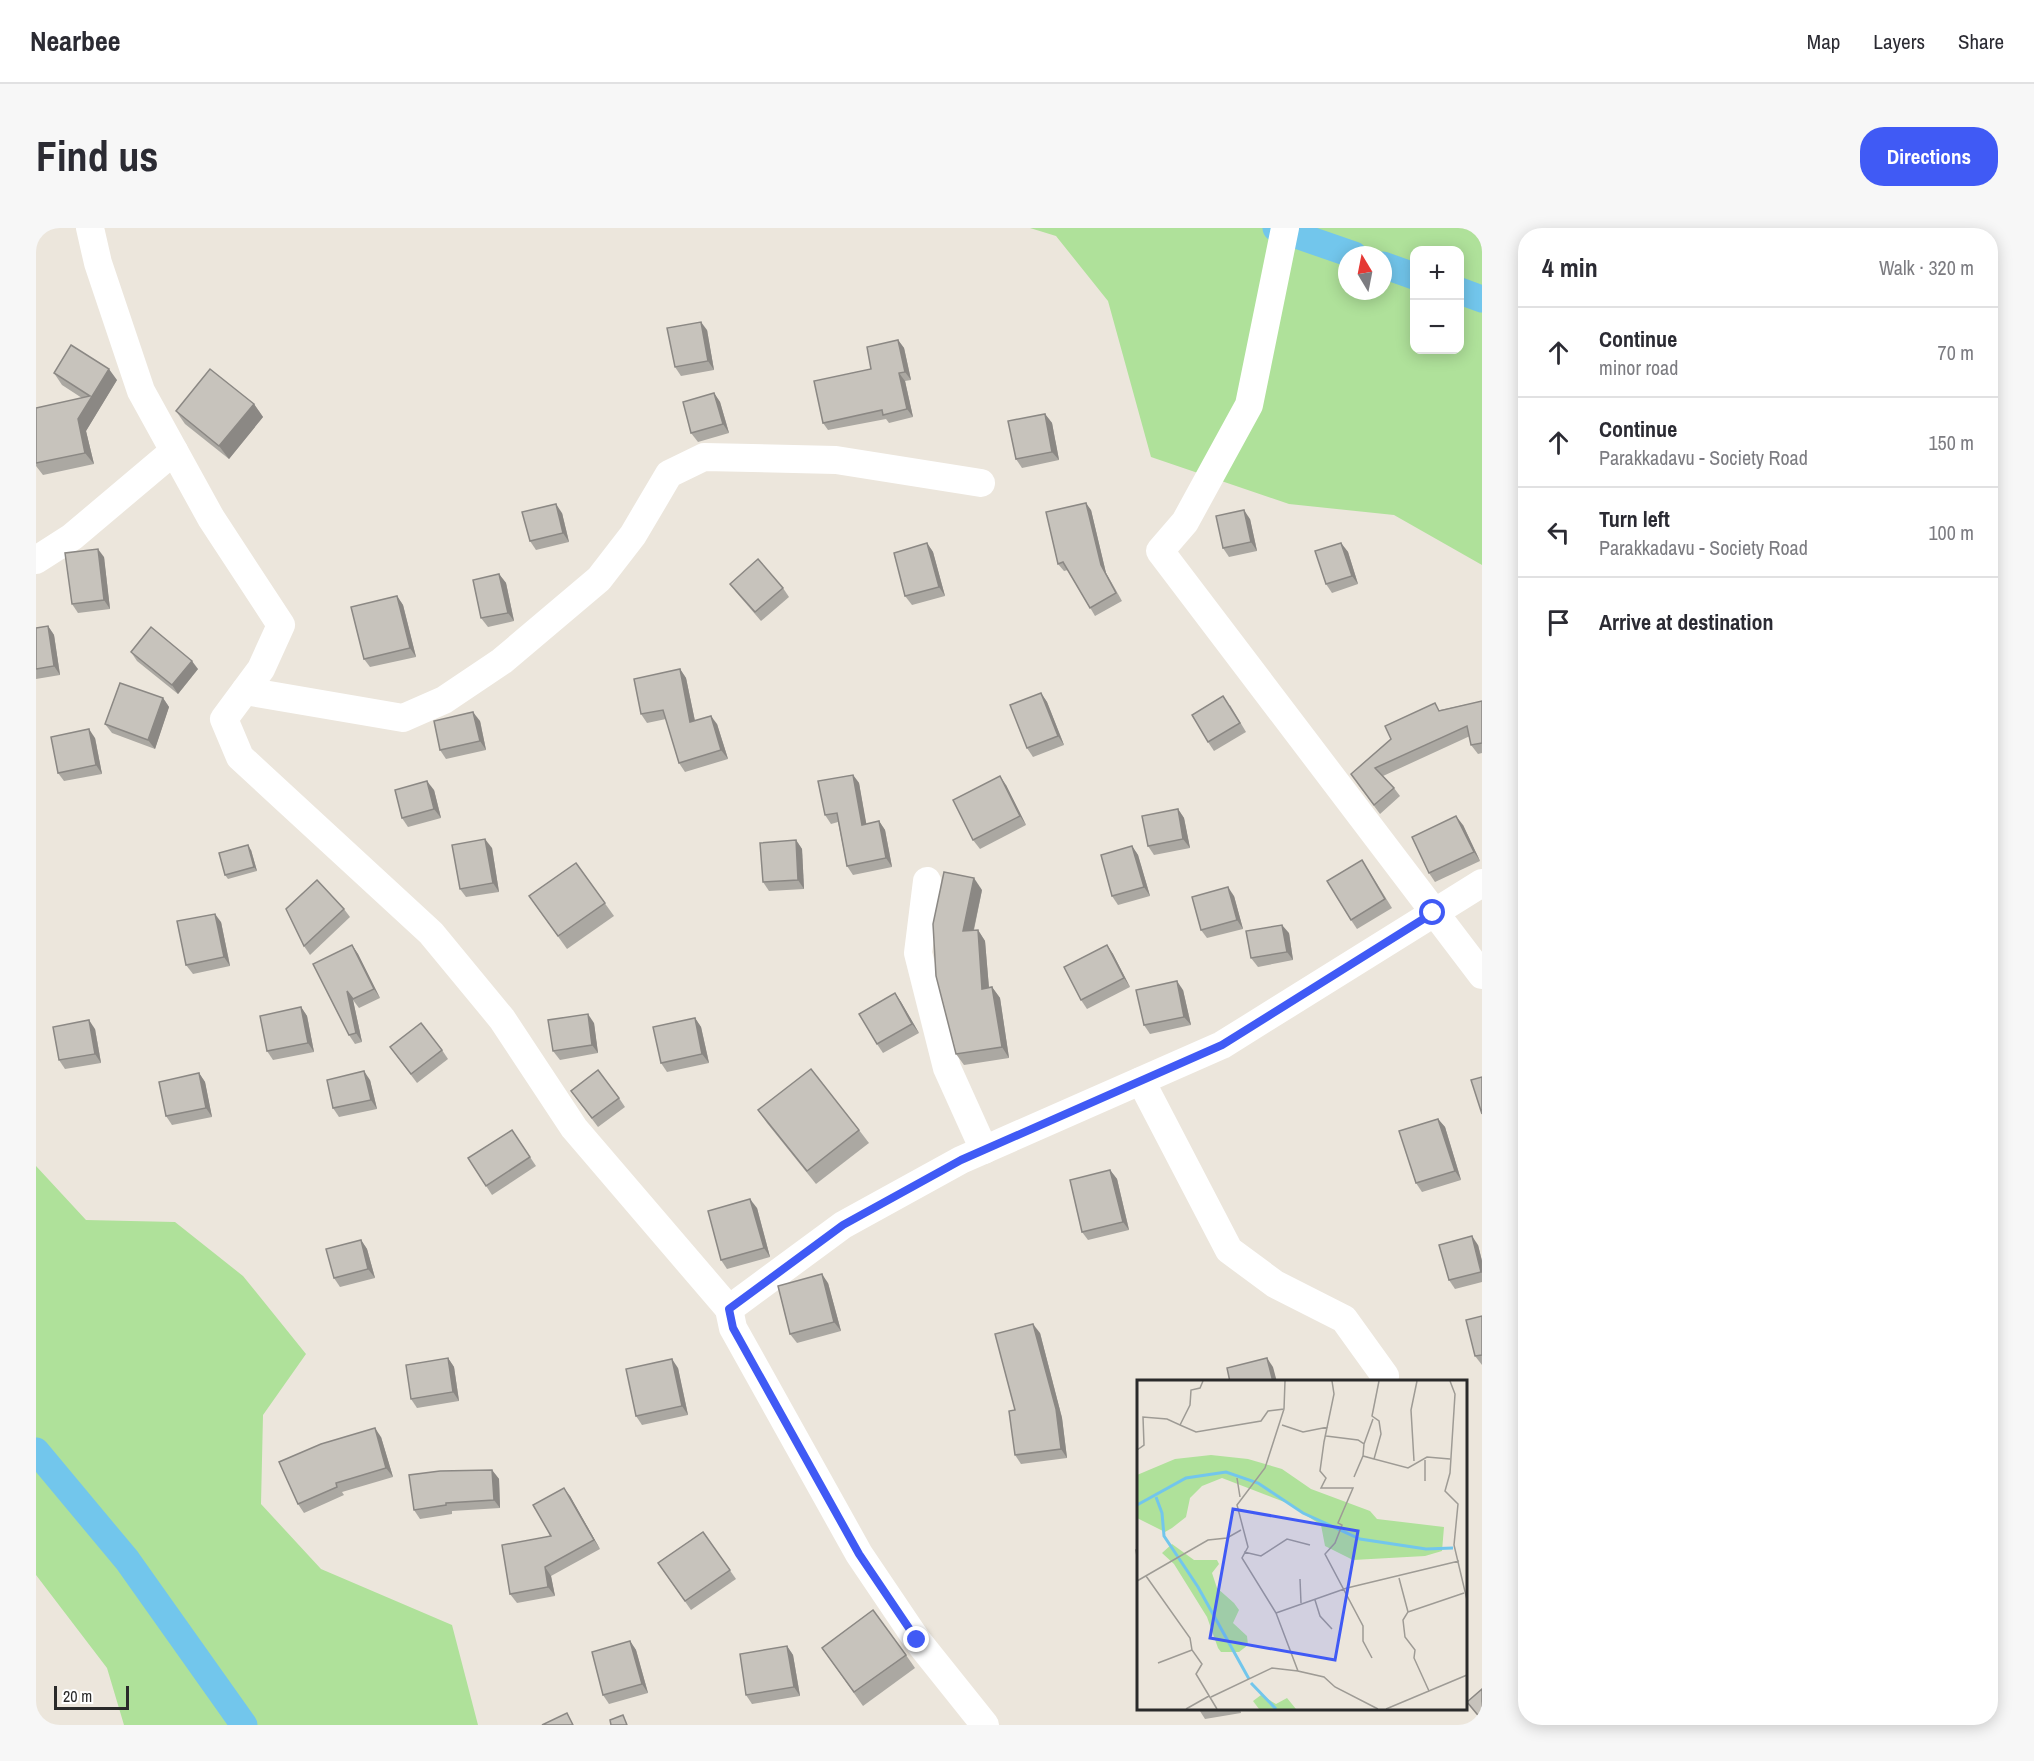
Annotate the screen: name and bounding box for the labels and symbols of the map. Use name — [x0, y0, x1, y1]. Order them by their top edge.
north arrow — [1338, 246, 1392, 300]
route start — [1419, 899, 1445, 925]
inset map — [1137, 1380, 1467, 1710]
route end — [903, 1626, 929, 1652]
scale bar — [54, 1683, 129, 1710]

